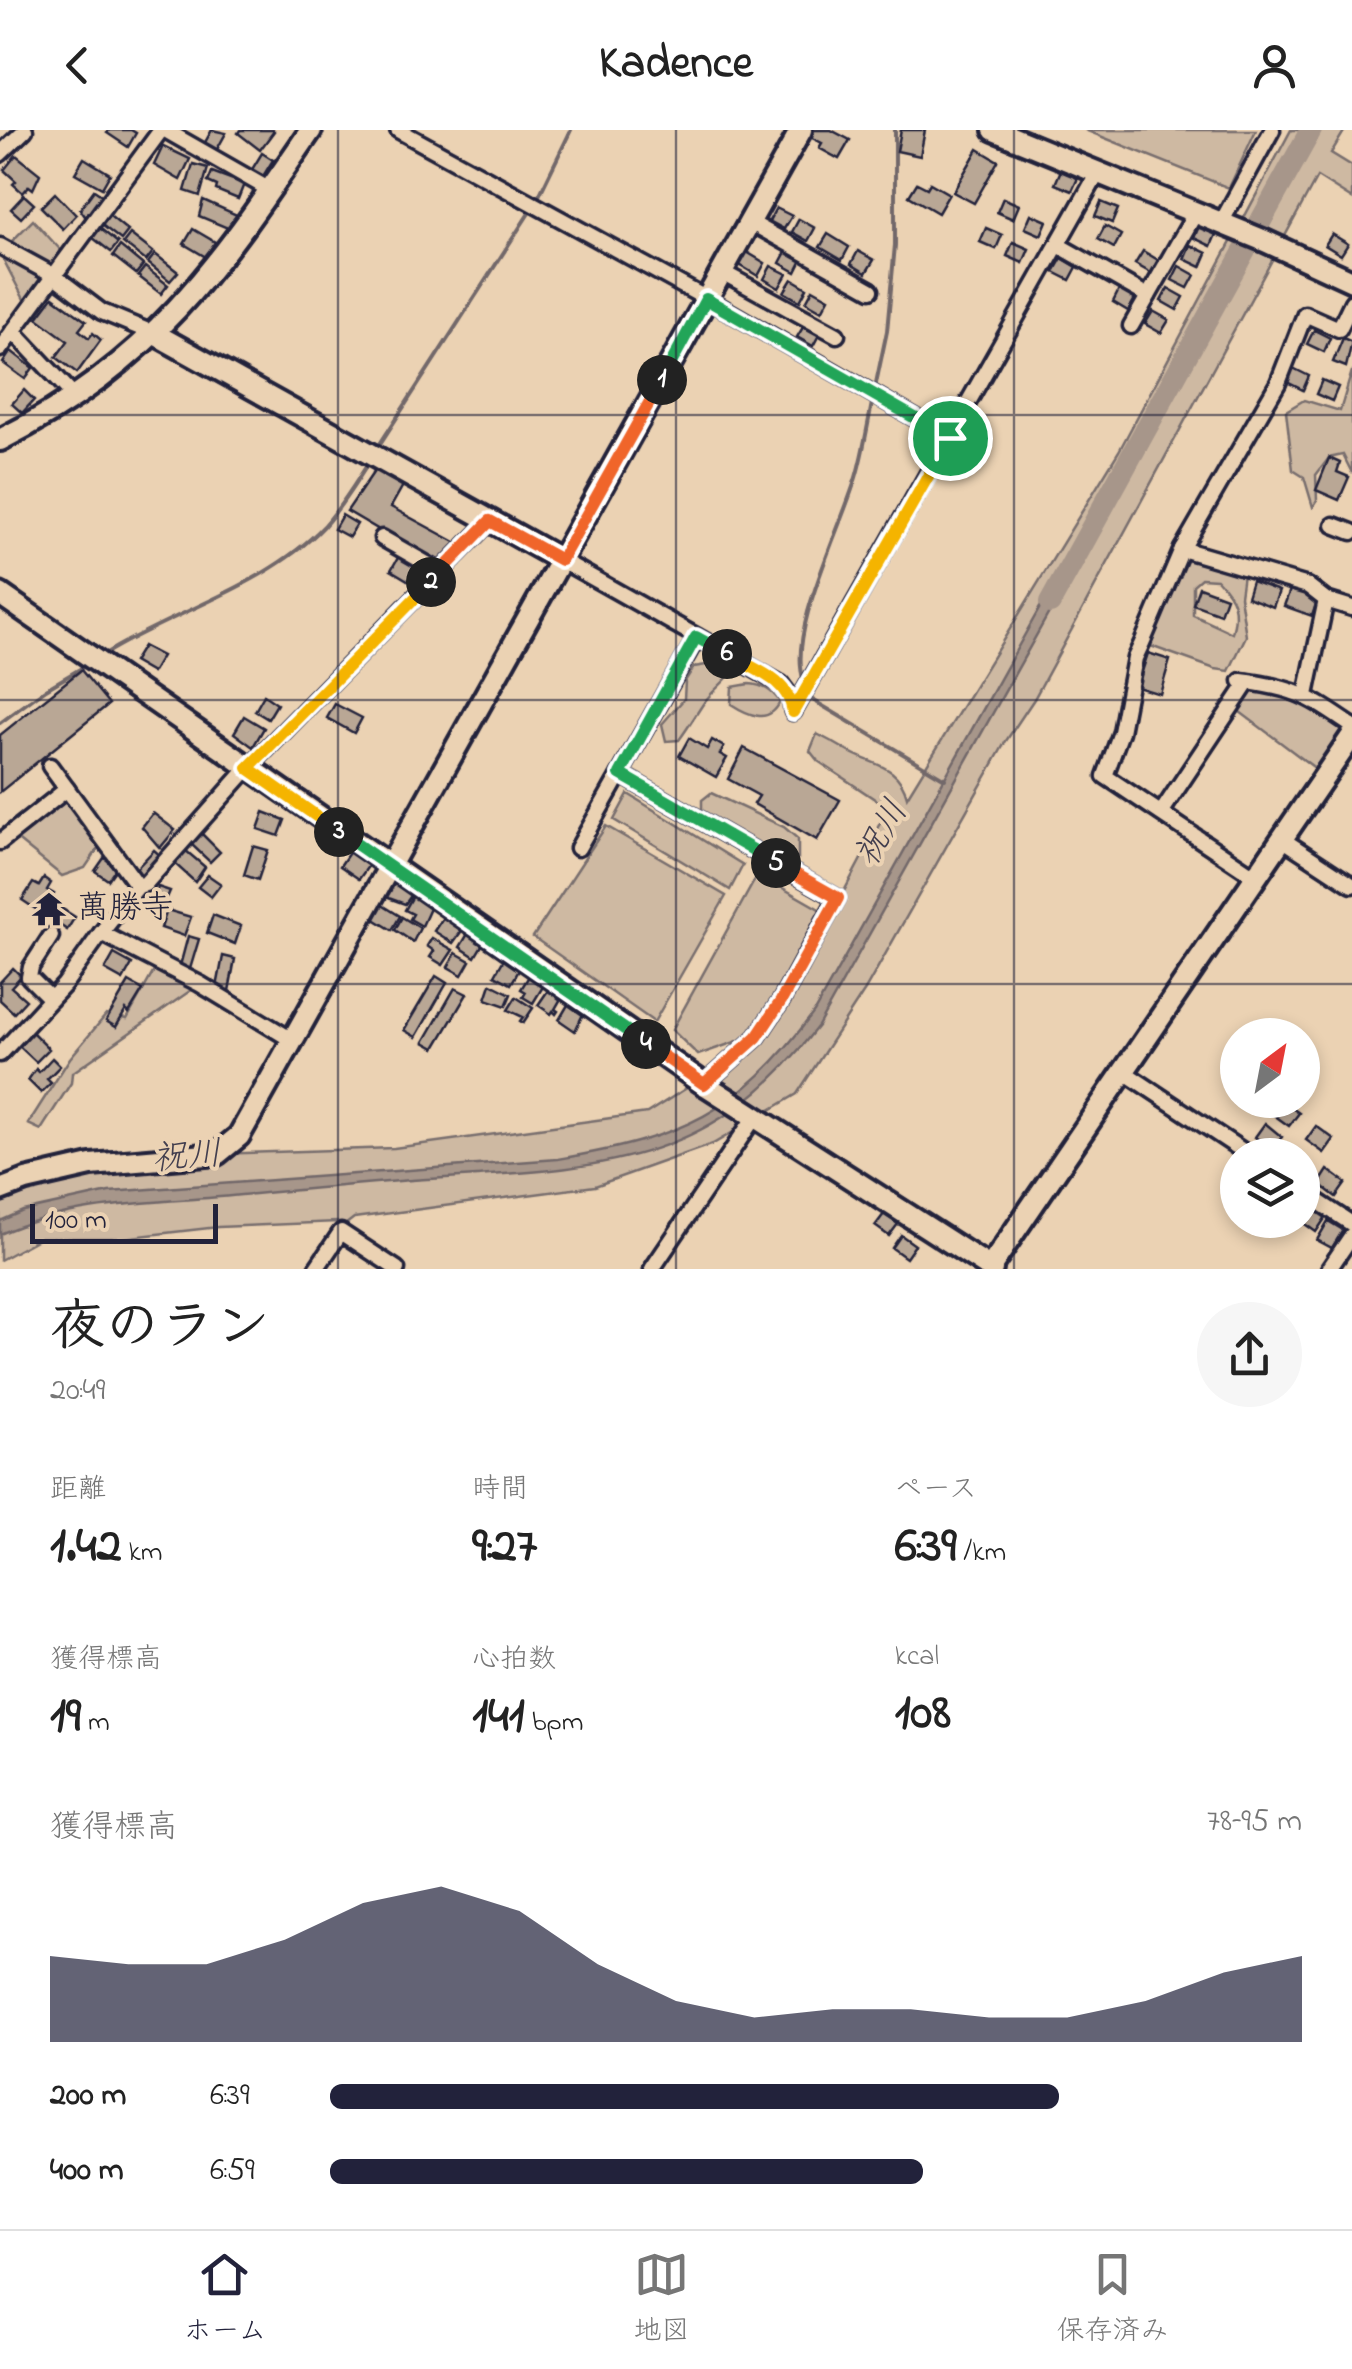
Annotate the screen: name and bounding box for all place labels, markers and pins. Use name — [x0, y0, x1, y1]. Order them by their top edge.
pin: 1 — [637, 355, 687, 405]
pin — [908, 396, 993, 481]
pin: 2 — [406, 557, 456, 607]
pin: 6 — [702, 629, 752, 679]
pin: 3 — [314, 807, 364, 857]
pin: 5 — [751, 838, 801, 888]
place label: 萬勝寺 — [77, 886, 173, 933]
temple icon: 萬勝寺 — [30, 890, 68, 928]
pin: 4 — [621, 1019, 671, 1069]

